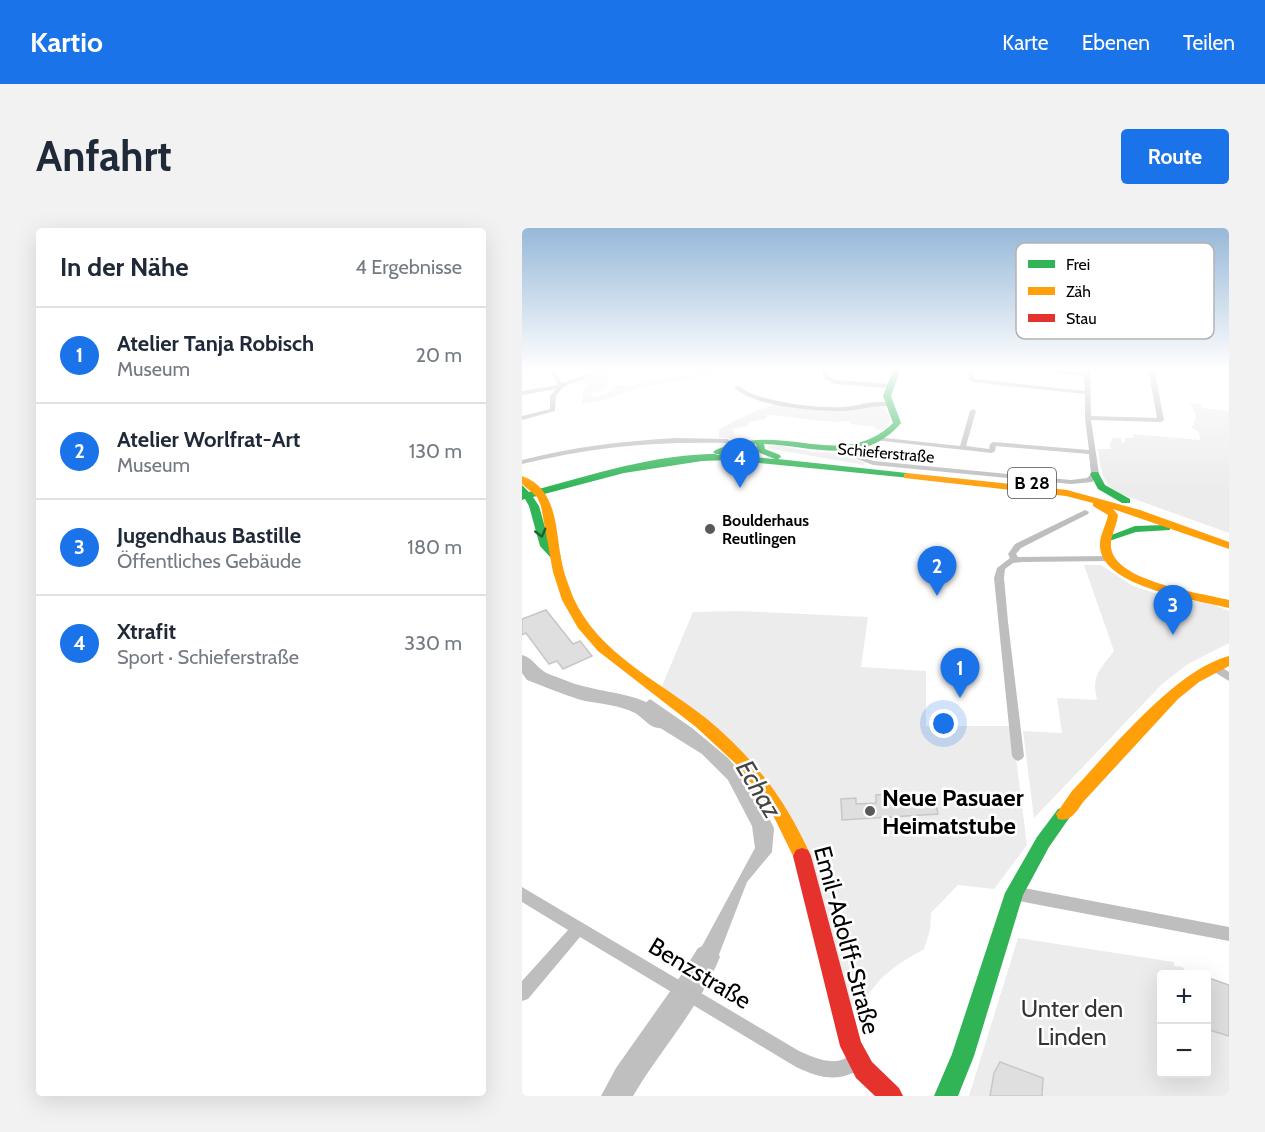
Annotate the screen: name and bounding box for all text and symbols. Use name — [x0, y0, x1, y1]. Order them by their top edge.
text: Kartio — [30, 25, 103, 59]
text: Karte — [1002, 30, 1049, 55]
text: Ebenen — [1082, 30, 1150, 55]
text: Teilen — [1183, 30, 1235, 55]
button: Route — [1121, 129, 1229, 184]
text: Anfahrt — [36, 130, 172, 182]
legend — [1016, 243, 1214, 339]
text: In der Nähe — [60, 251, 189, 283]
text: 4 Ergebnisse — [355, 255, 462, 279]
text: Frei — [1066, 255, 1090, 274]
text: Zäh — [1066, 282, 1091, 301]
text: Stau — [1066, 309, 1097, 328]
text: Atelier Tanja Robisch — [117, 330, 314, 357]
text: 1 — [76, 343, 83, 367]
text: 20 m — [416, 343, 462, 367]
text: Museum — [117, 357, 190, 381]
text: Atelier Worlfrat-Art — [117, 426, 300, 453]
pin: 4 — [720, 438, 760, 488]
text: 2 — [74, 439, 85, 463]
text: 130 m — [409, 439, 462, 463]
street label: Schieferstraße — [837, 439, 935, 467]
text: Museum — [117, 453, 190, 477]
road number: B 28 — [1008, 468, 1056, 498]
place label: Boulderhaus Reutlingen — [722, 511, 809, 548]
text: Jugendhaus Bastille — [117, 522, 301, 549]
marker: Boulderhaus Reutlingen — [703, 522, 717, 536]
one-way arrow — [534, 527, 547, 537]
text: 3 — [74, 535, 85, 559]
text: 180 m — [407, 535, 462, 559]
pin: 2 — [918, 546, 956, 596]
text: Öffentliches Gebäude — [117, 549, 301, 573]
pin: 3 — [1154, 586, 1192, 635]
text: Xtrafit — [117, 618, 176, 645]
text: 4 — [73, 631, 86, 655]
text: 330 m — [404, 631, 462, 655]
text: Sport · Schieferstraße — [117, 645, 299, 669]
pin: 1 — [940, 648, 980, 698]
your location — [929, 709, 958, 738]
water label: Echaz — [729, 754, 789, 825]
place label: Neue Pasuaer Heimatstube — [882, 783, 1024, 840]
marker: Neue Pasuaer Heimatstube — [863, 804, 877, 818]
street label: Emil-Adolff-Straße — [808, 843, 886, 1037]
street label: Benzstraße — [644, 931, 756, 1015]
map controls — [1157, 970, 1211, 1078]
button: + — [1157, 970, 1211, 1024]
park label: Unter den Linden — [1021, 994, 1123, 1051]
button: − — [1157, 1024, 1211, 1078]

